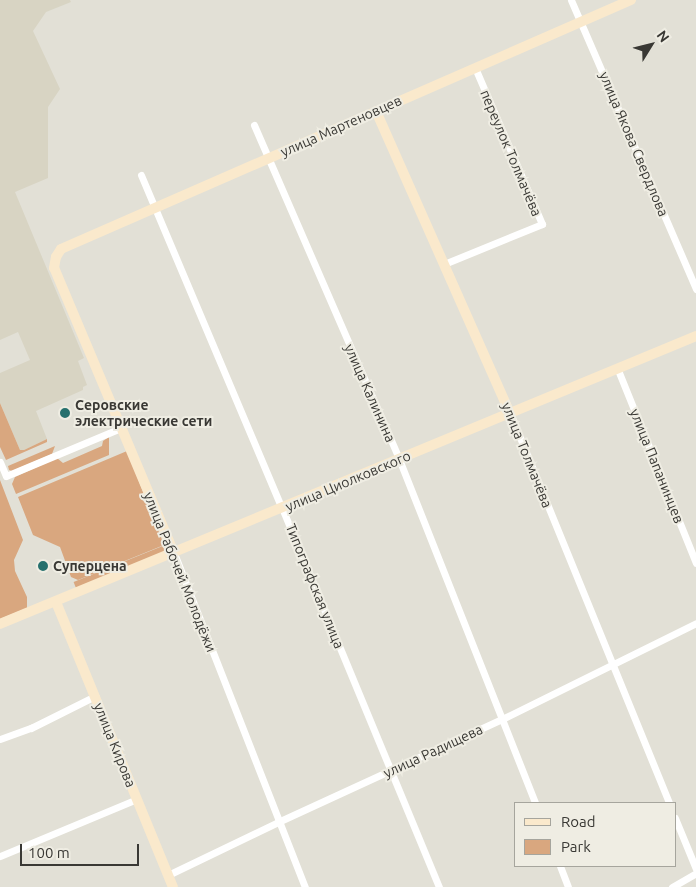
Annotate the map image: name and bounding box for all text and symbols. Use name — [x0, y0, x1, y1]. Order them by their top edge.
north arrow — [626, 20, 676, 70]
text: N — [654, 27, 673, 45]
street label: улица Якова Свердлова — [596, 69, 672, 219]
street label: переулок Толмачёва — [477, 87, 545, 219]
street label: улица Мартеновцев — [278, 92, 404, 160]
street label: улица Калинина — [341, 341, 399, 445]
place label: Серовские электрические сети — [75, 397, 212, 430]
street label: улица Толмачёва — [498, 400, 556, 510]
street label: улица Папанинцев — [626, 406, 688, 526]
marker: Серовские электрические сети — [59, 407, 71, 419]
street label: улица Циолковского — [283, 447, 413, 515]
street label: улица Рабочей Молодёжи — [140, 489, 220, 655]
street label: Типографская улица — [282, 521, 348, 651]
place label: Суперцена — [53, 558, 127, 574]
marker: Суперцена — [37, 560, 49, 572]
street label: улица Кирова — [90, 700, 140, 790]
street label: улица Радищева — [381, 721, 485, 781]
legend — [514, 802, 676, 867]
text: Road — [561, 813, 596, 830]
scale bar — [22, 834, 141, 866]
text: Park — [561, 838, 591, 855]
text: 100 m — [28, 844, 70, 861]

